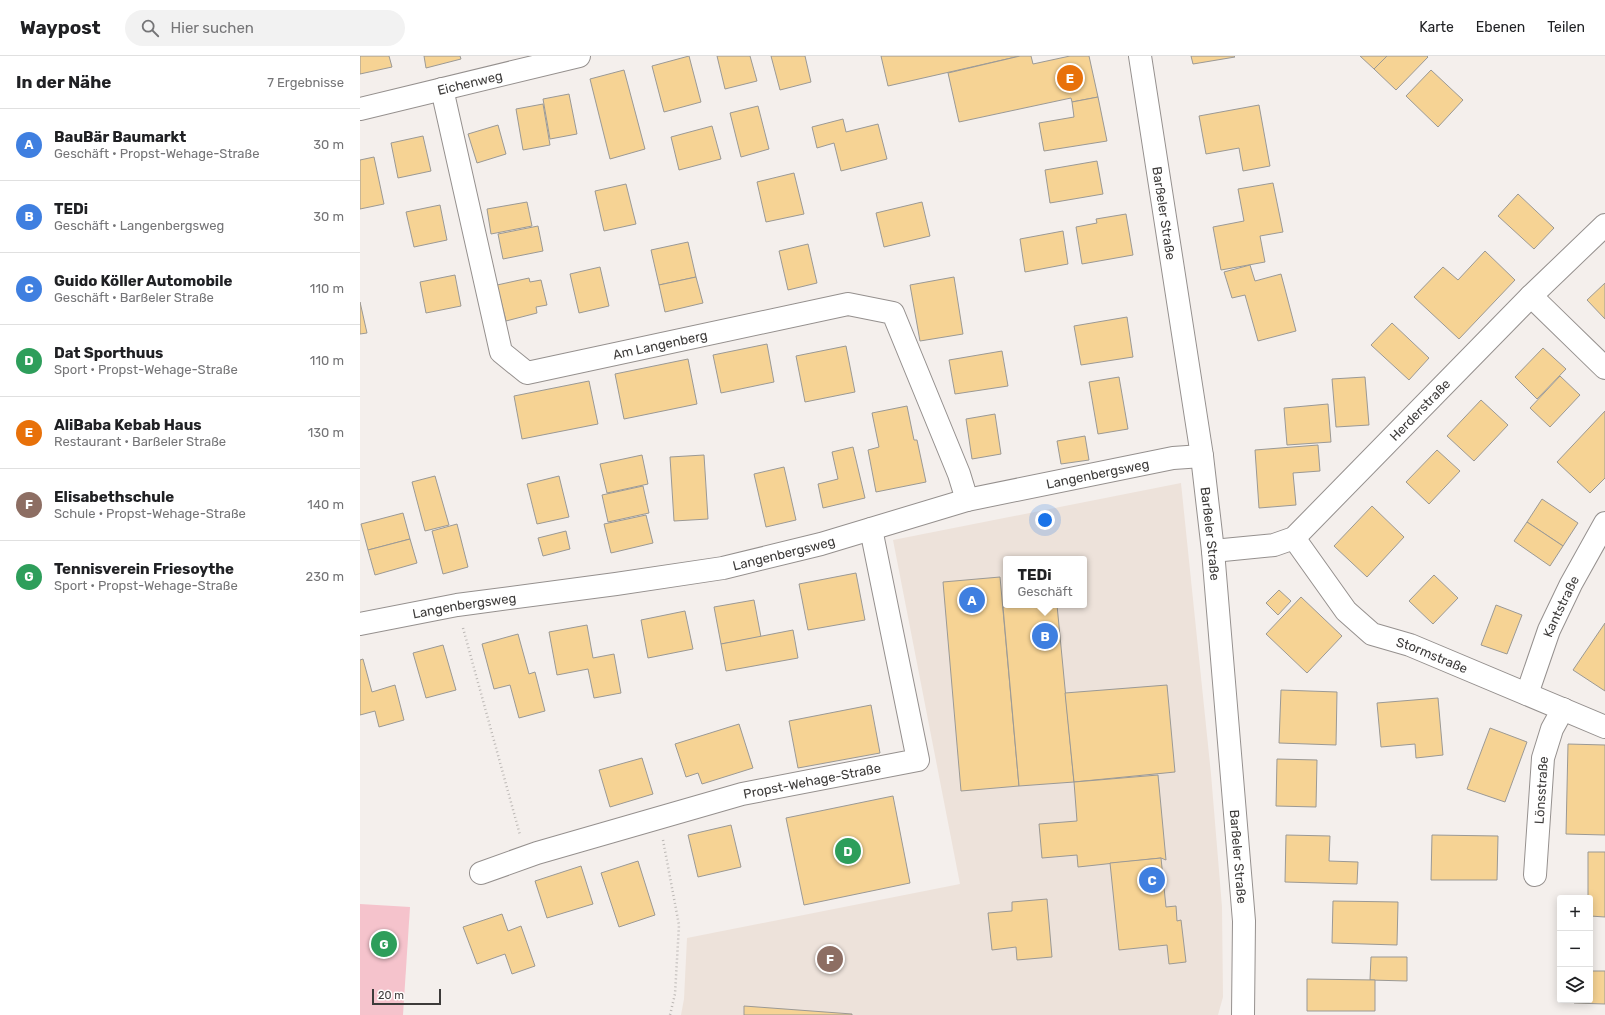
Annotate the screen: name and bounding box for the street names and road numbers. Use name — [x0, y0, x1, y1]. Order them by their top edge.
street label: Eichenweg — [436, 67, 504, 98]
street label: Barßeler Straße — [1150, 165, 1179, 261]
street label: Am Langenberg — [611, 327, 709, 362]
street label: Herderstraße — [1386, 376, 1453, 444]
street label: Langenbergsweg — [1045, 456, 1151, 491]
street label: Barßeler Straße — [1198, 486, 1223, 581]
street label: Langenbergsweg — [731, 533, 837, 573]
street label: Kantstraße — [1540, 573, 1582, 639]
street label: Langenbergsweg — [411, 590, 517, 621]
street label: Stormstraße — [1395, 634, 1470, 676]
street label: Lönsstraße — [1531, 756, 1551, 825]
street label: Propst-Wehage-Straße — [742, 760, 882, 801]
street label: Barßeler Straße — [1227, 809, 1250, 904]

